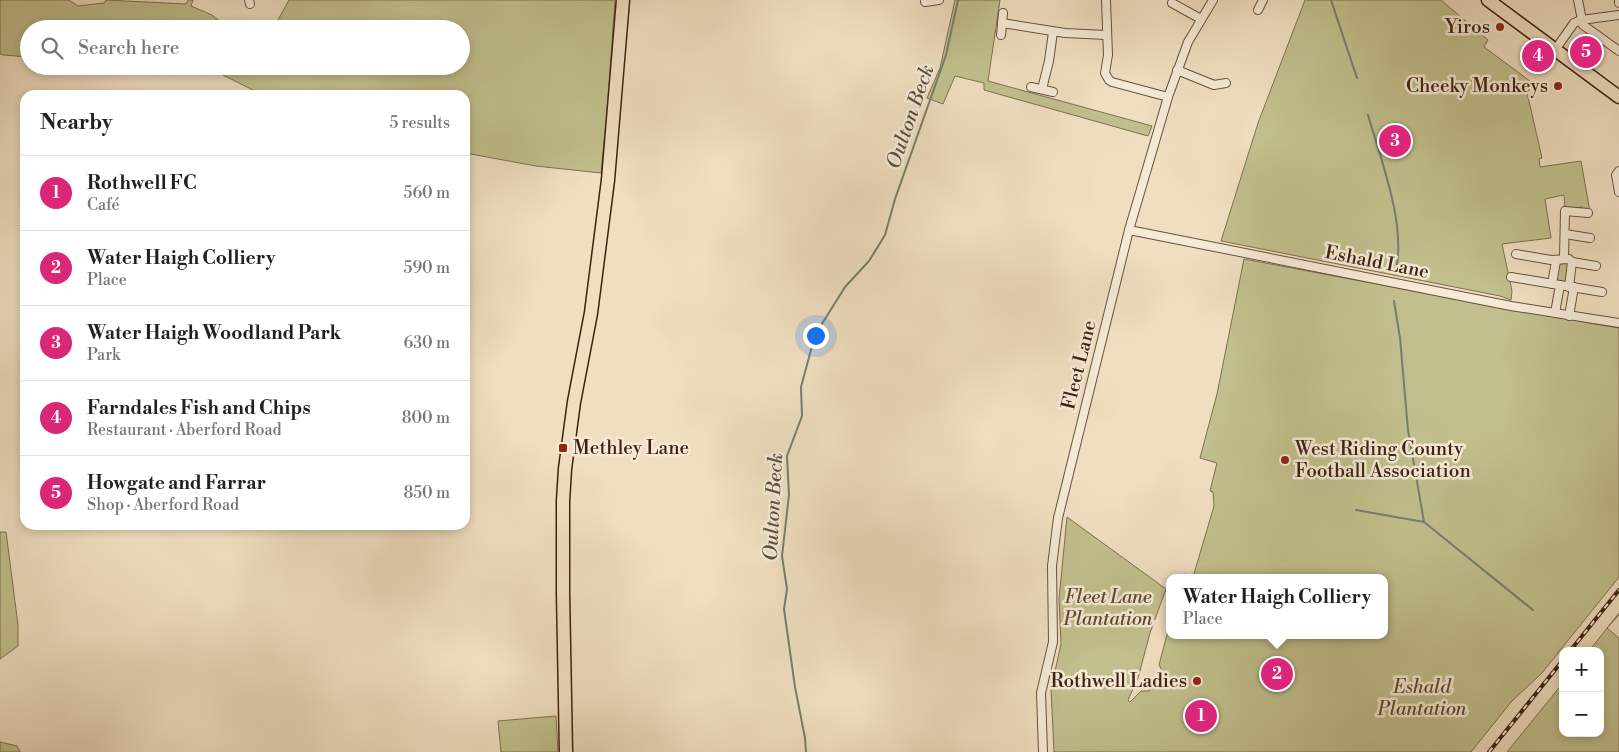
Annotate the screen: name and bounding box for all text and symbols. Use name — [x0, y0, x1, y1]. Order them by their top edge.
place label: Yiros — [1444, 15, 1490, 39]
search box — [20, 20, 470, 75]
marker: Yiros — [1494, 21, 1506, 33]
pin: 5 — [1570, 33, 1602, 71]
icon: search — [38, 34, 66, 62]
text: Search here — [78, 36, 179, 60]
pin: 4 — [1522, 37, 1554, 75]
water label: Oulton Beck — [882, 62, 940, 172]
place label: Cheeky Monkeys — [1406, 74, 1548, 98]
marker: Cheeky Monkeys — [1552, 80, 1564, 92]
text: Nearby — [40, 110, 113, 136]
text: 5 results — [389, 113, 450, 133]
pin: 3 — [1379, 122, 1411, 160]
text: Rothwell FC — [87, 171, 197, 195]
text: 1 — [52, 183, 60, 203]
text: 560 m — [404, 183, 450, 203]
text: Café — [87, 195, 120, 215]
street label: Eshald Lane — [1323, 240, 1431, 284]
text: Water Haigh Colliery — [87, 246, 275, 270]
text: 2 — [51, 258, 61, 278]
text: 590 m — [404, 258, 450, 278]
text: Place — [87, 270, 127, 290]
street label: Fleet Lane — [1056, 318, 1102, 412]
text: Water Haigh Woodland Park — [87, 321, 341, 345]
your location — [803, 323, 829, 349]
text: 3 — [51, 333, 61, 353]
text: 630 m — [404, 333, 450, 353]
text: Park — [87, 345, 120, 365]
text: Farndales Fish and Chips — [87, 396, 311, 420]
text: 4 — [51, 408, 61, 428]
text: 800 m — [402, 408, 450, 428]
text: Restaurant · Aberford Road — [87, 420, 282, 440]
place label: Methley Lane — [573, 436, 689, 460]
place label: West Riding County Football Association — [1294, 437, 1471, 483]
marker: Methley Lane — [557, 442, 569, 454]
water label: Oulton Beck — [759, 452, 789, 562]
marker: West Riding County Football Association — [1279, 454, 1291, 466]
text: Howgate and Farrar — [87, 471, 266, 495]
text: 5 — [51, 483, 61, 503]
text: 850 m — [403, 483, 450, 503]
text: Shop · Aberford Road — [87, 495, 239, 515]
popup — [1166, 574, 1388, 639]
park label: Fleet Lane Plantation — [1063, 585, 1153, 631]
text: Water Haigh Colliery — [1183, 585, 1371, 609]
text: Place — [1183, 609, 1223, 629]
map controls — [1559, 647, 1604, 737]
button: + — [1559, 647, 1604, 692]
pin: 2 — [1261, 655, 1293, 693]
place label: Rothwell Ladies — [1050, 669, 1187, 693]
marker: Rothwell Ladies — [1191, 675, 1203, 687]
park label: Eshald Plantation — [1377, 675, 1467, 721]
button: − — [1559, 692, 1604, 737]
pin: 1 — [1185, 697, 1217, 735]

